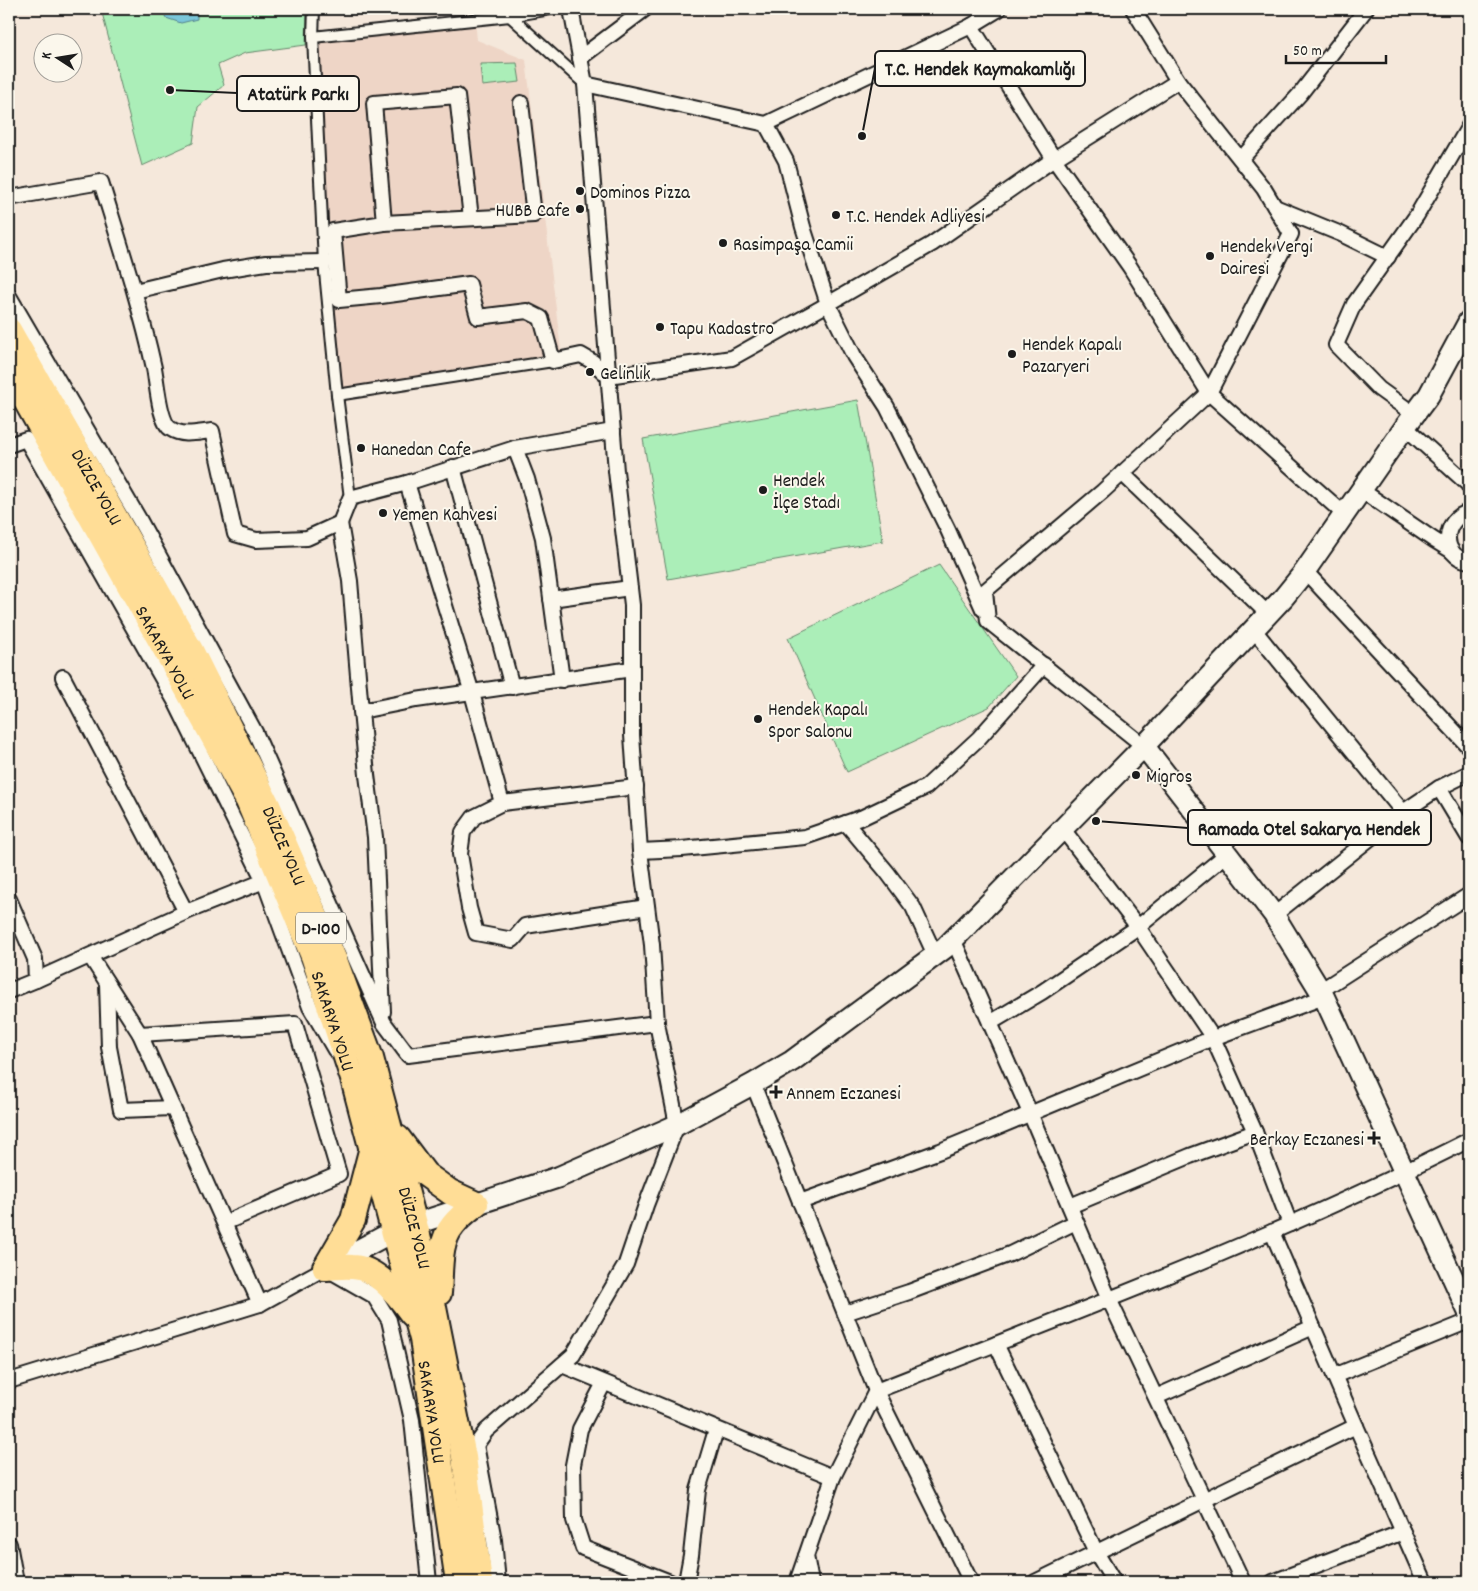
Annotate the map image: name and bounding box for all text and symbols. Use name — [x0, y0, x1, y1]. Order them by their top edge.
north arrow — [32, 32, 82, 82]
scale bar — [1286, 32, 1386, 64]
text: 50 m — [1293, 41, 1322, 63]
text: K — [37, 50, 58, 61]
callout: T.C. Hendek Kaymakamlığı — [875, 51, 1085, 86]
text: T.C. Hendek Kaymakamlığı — [885, 57, 1076, 85]
callout: Atatürk Parkı — [237, 76, 359, 111]
text: Atatürk Parkı — [247, 82, 349, 110]
place label: Dominos Pizza — [590, 181, 691, 208]
marker: Dominos Pizza — [574, 185, 586, 197]
place label: HUBB Cafe — [495, 199, 570, 226]
marker: HUBB Cafe — [574, 203, 586, 215]
place label: T.C. Hendek Adliyesi — [846, 205, 985, 232]
marker: T.C. Hendek Adliyesi — [830, 209, 842, 221]
place label: Rasimpaşa Camii — [733, 233, 854, 260]
place label: Hendek Vergi Dairesi — [1220, 235, 1313, 284]
marker: Rasimpaşa Camii — [717, 237, 729, 249]
marker: Hendek Vergi Dairesi — [1204, 250, 1216, 262]
place label: Tapu Kadastro — [670, 317, 774, 344]
marker: Tapu Kadastro — [654, 321, 666, 333]
place label: Hendek Kapalı Pazaryeri — [1022, 333, 1122, 382]
marker: Hendek Kapalı Pazaryeri — [1006, 348, 1018, 360]
place label: Gelinlik — [600, 362, 651, 389]
marker: Gelinlik — [584, 366, 596, 378]
place label: Hanedan Cafe — [371, 438, 471, 465]
marker: Hanedan Cafe — [355, 442, 367, 454]
street label: DÜZCE YOLU — [62, 445, 127, 531]
place label: Hendek İlçe Stadı — [773, 469, 840, 518]
marker: Hendek İlçe Stadı — [757, 484, 769, 496]
place label: Yemen Kahvesi — [393, 503, 498, 530]
marker: Yemen Kahvesi — [377, 507, 389, 519]
street label: SAKARYA YOLU — [126, 602, 200, 706]
place label: Hendek Kapalı Spor Salonu — [768, 698, 868, 747]
marker: Hendek Kapalı Spor Salonu — [752, 713, 764, 725]
place label: Migros — [1146, 765, 1192, 792]
marker: Migros — [1130, 769, 1142, 781]
street label: DÜZCE YOLU — [253, 803, 311, 891]
callout: Ramada Otel Sakarya Hendek — [1188, 810, 1431, 845]
text: Ramada Otel Sakarya Hendek — [1198, 817, 1420, 845]
road number: D-100 — [296, 912, 346, 944]
street label: SAKARYA YOLU — [302, 968, 360, 1075]
place label: Annem Eczanesi — [786, 1082, 901, 1109]
marker: Annem Eczanesi — [770, 1086, 782, 1098]
place label: Berkay Eczanesi — [1250, 1128, 1365, 1155]
marker: Berkay Eczanesi — [1368, 1132, 1380, 1144]
street label: DÜZCE YOLU — [389, 1185, 436, 1272]
street label: SAKARYA YOLU — [408, 1359, 450, 1466]

